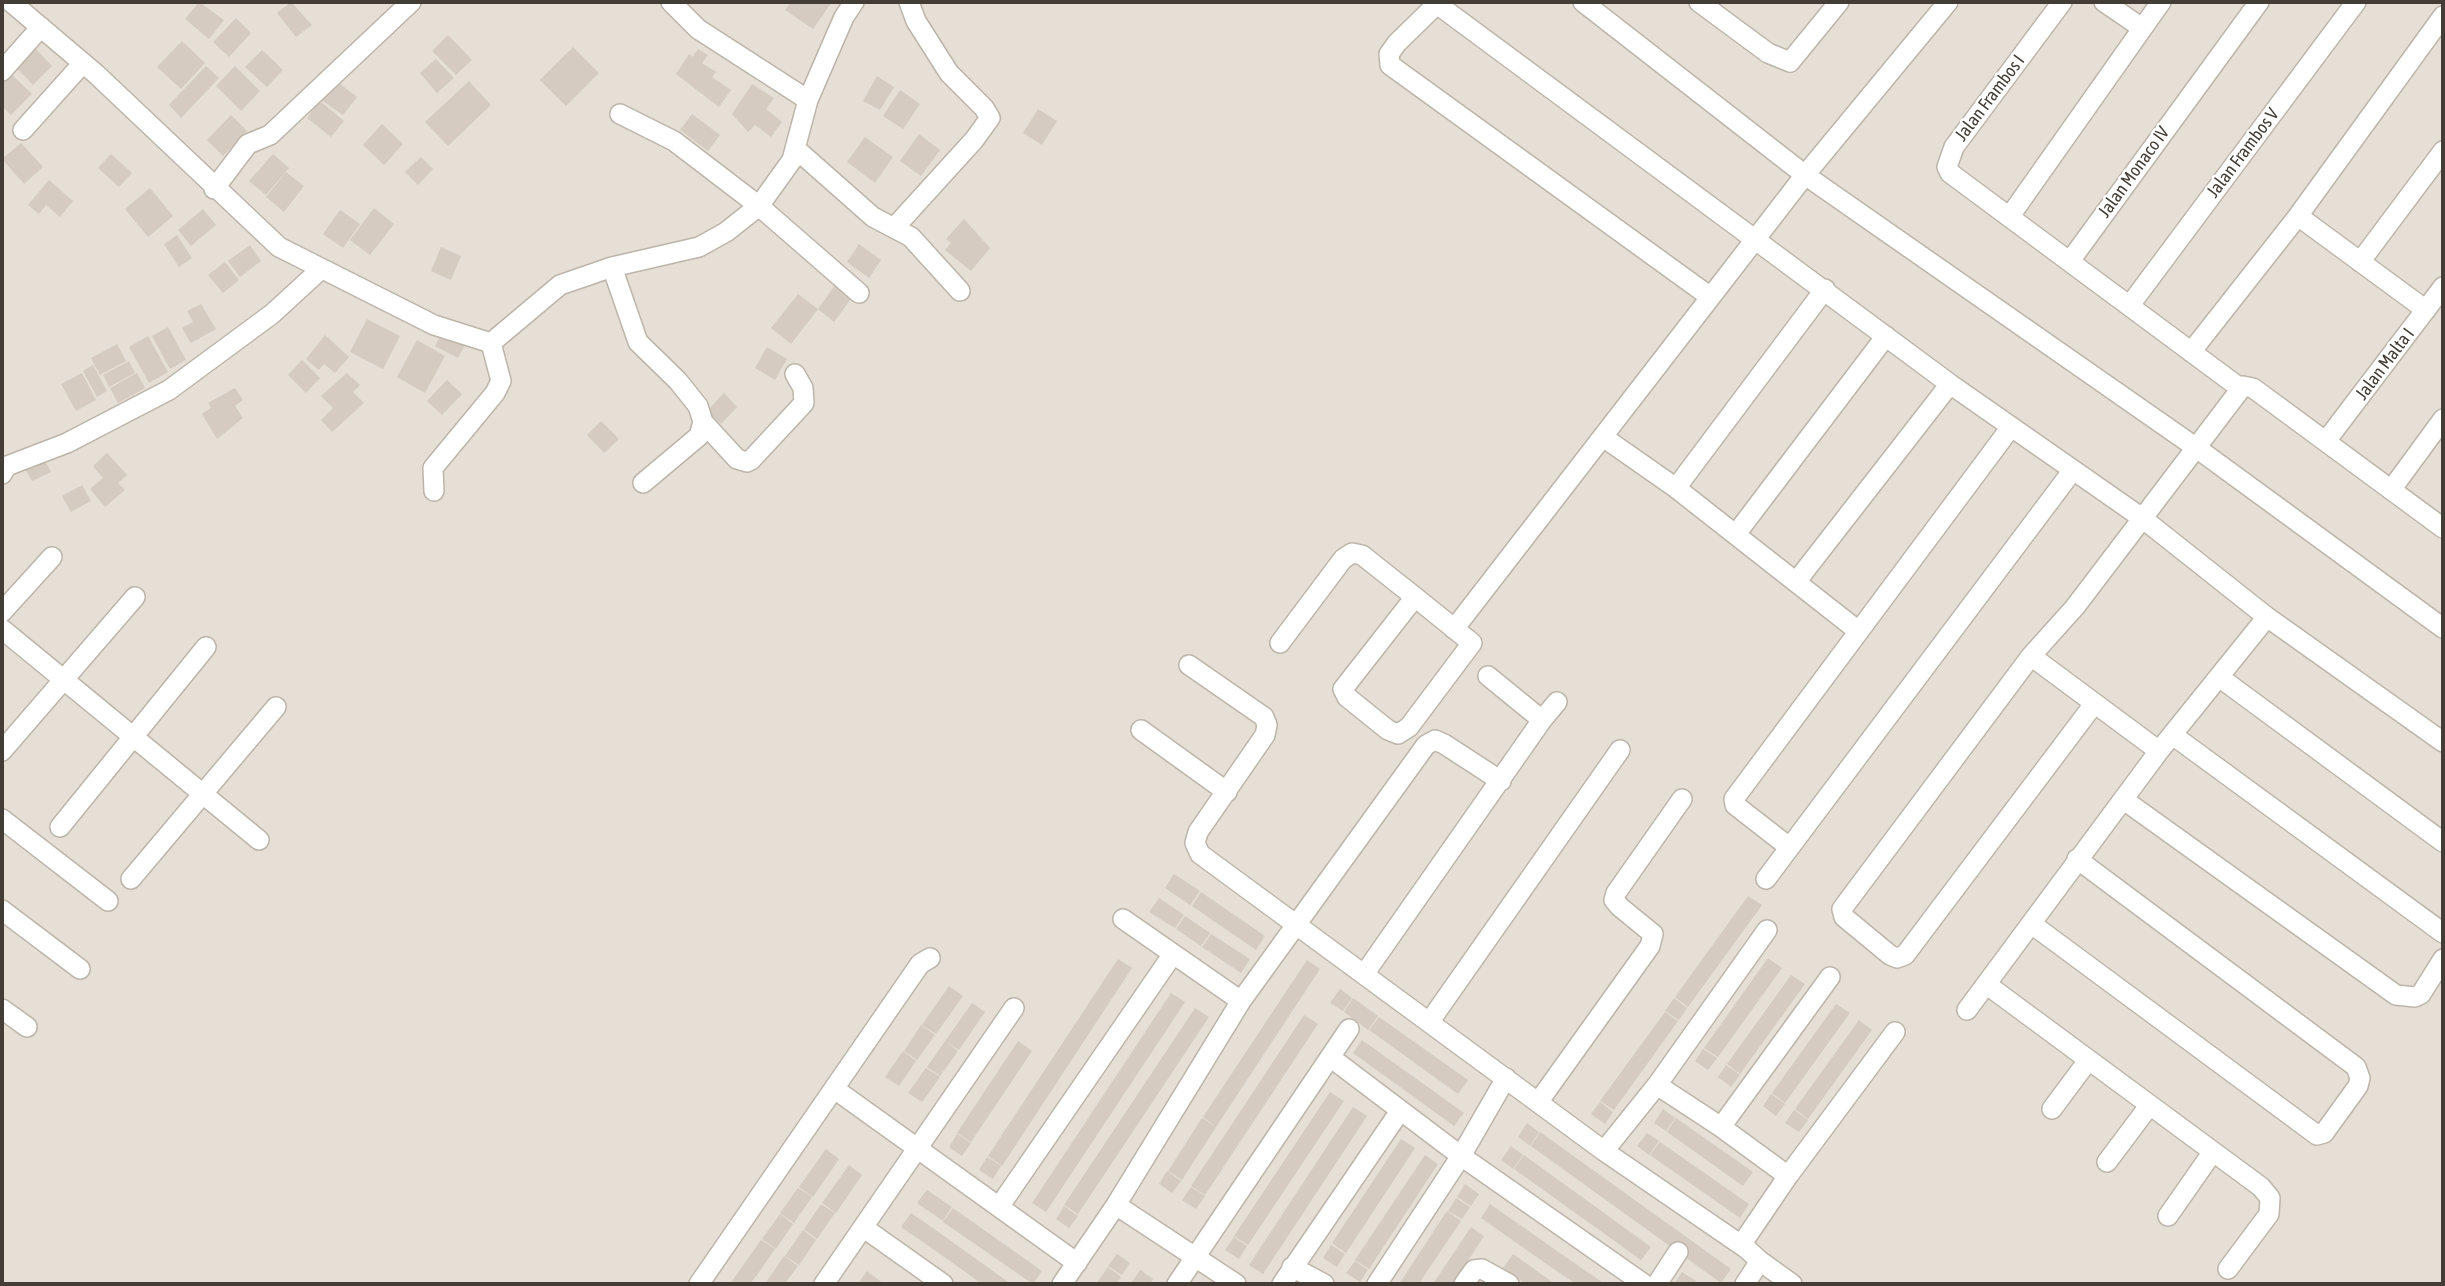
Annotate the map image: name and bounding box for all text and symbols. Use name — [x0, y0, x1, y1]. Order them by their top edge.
street label: Jalan Frambos I — [1951, 51, 2029, 145]
street label: Jalan Frambos V — [2202, 104, 2284, 202]
street label: Jalan Monaco IV — [2094, 122, 2174, 222]
street label: Jalan Malta I — [2351, 324, 2419, 404]

